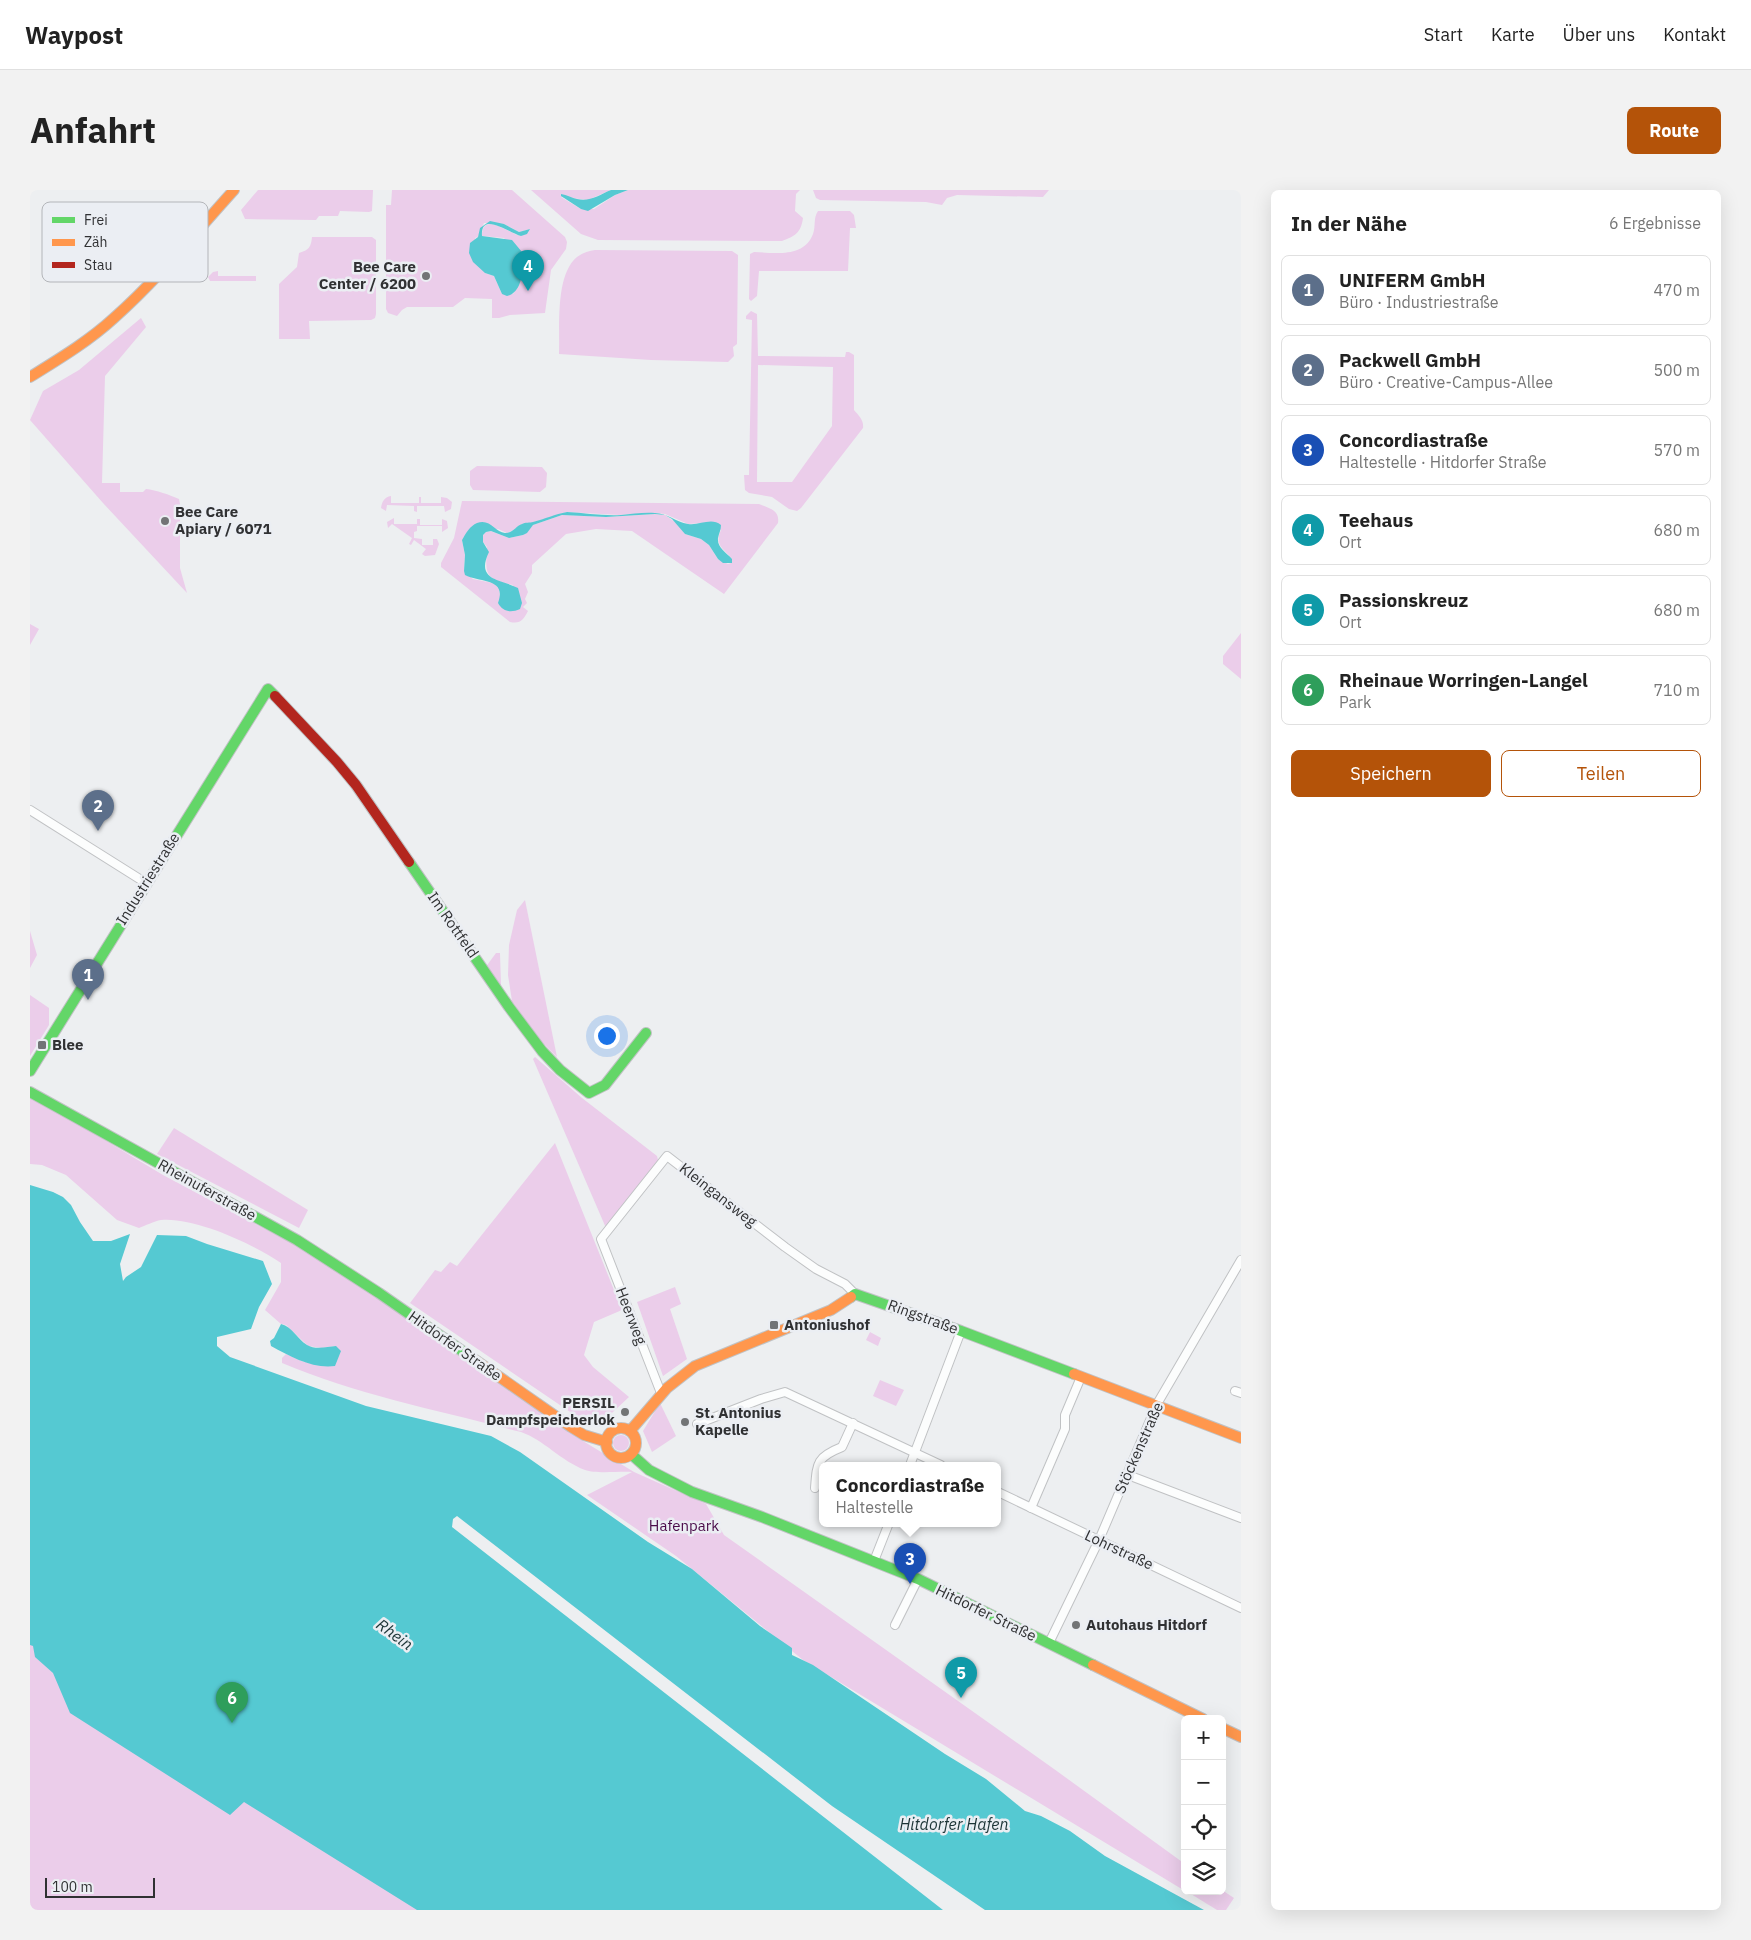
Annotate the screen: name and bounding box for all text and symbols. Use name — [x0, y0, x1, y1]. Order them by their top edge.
text: Waypost — [25, 19, 123, 51]
text: Start — [1424, 23, 1463, 46]
text: Karte — [1491, 23, 1535, 46]
text: Über uns — [1563, 23, 1635, 46]
text: Kontakt — [1663, 23, 1726, 46]
text: Anfahrt — [30, 107, 156, 153]
button: Route — [1627, 107, 1721, 154]
legend — [42, 202, 208, 282]
text: In der Nähe — [1291, 209, 1407, 237]
text: Frei — [84, 211, 108, 229]
text: 6 Ergebnisse — [1609, 213, 1701, 233]
text: Zäh — [84, 233, 108, 251]
pin: 4 — [512, 250, 544, 291]
text: Stau — [84, 256, 112, 274]
place label: Bee Care Center / 6200 — [319, 257, 416, 293]
text: UNIFERM GmbH — [1339, 268, 1486, 292]
marker: Bee Care Center / 6200 — [420, 270, 432, 282]
text: 1 — [1303, 280, 1313, 300]
text: 470 m — [1653, 280, 1700, 300]
text: Büro · Industriestraße — [1339, 292, 1499, 312]
text: Packwell GmbH — [1339, 348, 1481, 372]
text: 2 — [1303, 360, 1313, 380]
text: 500 m — [1653, 360, 1700, 380]
text: Büro · Creative-Campus-Allee — [1339, 372, 1553, 392]
text: Concordiastraße — [1339, 428, 1488, 452]
text: 3 — [1303, 440, 1313, 460]
text: 570 m — [1653, 440, 1700, 460]
text: Haltestelle · Hitdorfer Straße — [1339, 452, 1547, 472]
place label: Bee Care Apiary / 6071 — [175, 502, 271, 538]
text: Teehaus — [1339, 508, 1413, 532]
marker: Bee Care Apiary / 6071 — [159, 515, 171, 527]
text: 4 — [1303, 520, 1313, 540]
text: 680 m — [1653, 520, 1700, 540]
text: Ort — [1339, 532, 1362, 552]
text: Passionskreuz — [1339, 588, 1468, 612]
text: 5 — [1303, 600, 1313, 620]
text: 680 m — [1653, 600, 1700, 620]
text: Ort — [1339, 612, 1362, 632]
text: Rheinaue Worringen-Langel — [1339, 668, 1588, 692]
text: 6 — [1303, 680, 1313, 700]
text: 710 m — [1653, 680, 1700, 700]
text: Park — [1339, 692, 1371, 712]
button: Speichern — [1291, 750, 1491, 797]
button: Teilen — [1501, 750, 1701, 797]
pin: 2 — [82, 790, 114, 831]
street label: Industriestraße — [112, 829, 184, 928]
street label: Im Rottfeld — [424, 888, 483, 961]
pin: 1 — [72, 959, 104, 1000]
your location — [594, 1023, 620, 1049]
place label: Blee — [52, 1035, 83, 1054]
marker: Blee — [36, 1039, 48, 1051]
street label: Rheinuferstraße — [155, 1155, 260, 1224]
street label: Kleingansweg — [676, 1158, 761, 1231]
street label: Heerweg — [612, 1284, 651, 1347]
street label: Ringstraße — [885, 1295, 961, 1338]
street label: Hitdorfer Straße — [405, 1306, 506, 1385]
place label: Antoniushof — [784, 1315, 870, 1334]
marker: Antoniushof — [768, 1319, 780, 1331]
place label: PERSIL Dampfspeicherlok — [486, 1393, 615, 1429]
street label: Stöckenstraße — [1110, 1399, 1167, 1496]
place label: St. Antonius Kapelle — [695, 1403, 782, 1439]
marker: PERSIL Dampfspeicherlok — [619, 1406, 631, 1418]
marker: St. Antonius Kapelle — [679, 1416, 691, 1428]
popup — [819, 1462, 1001, 1527]
text: Concordiastraße — [835, 1473, 985, 1497]
text: Haltestelle — [835, 1497, 913, 1517]
park label: Hafenpark — [649, 1516, 719, 1535]
street label: Lohrstraße — [1082, 1525, 1157, 1574]
pin: 3 — [894, 1543, 926, 1584]
street label: Hitdorfer Straße — [933, 1580, 1040, 1645]
water label: Rhein — [373, 1614, 417, 1654]
place label: Autohaus Hitdorf — [1086, 1615, 1207, 1634]
marker: Autohaus Hitdorf — [1070, 1619, 1082, 1631]
pin: 5 — [945, 1657, 977, 1698]
pin: 6 — [216, 1682, 248, 1723]
map controls — [1181, 1715, 1226, 1895]
button: + — [1181, 1715, 1226, 1760]
button: − — [1181, 1760, 1226, 1805]
button: locate — [1181, 1805, 1226, 1850]
water label: Hitdorfer Hafen — [899, 1814, 1009, 1834]
button: layers — [1181, 1850, 1226, 1895]
scale bar — [45, 1875, 155, 1898]
text: 100 m — [52, 1878, 93, 1896]

